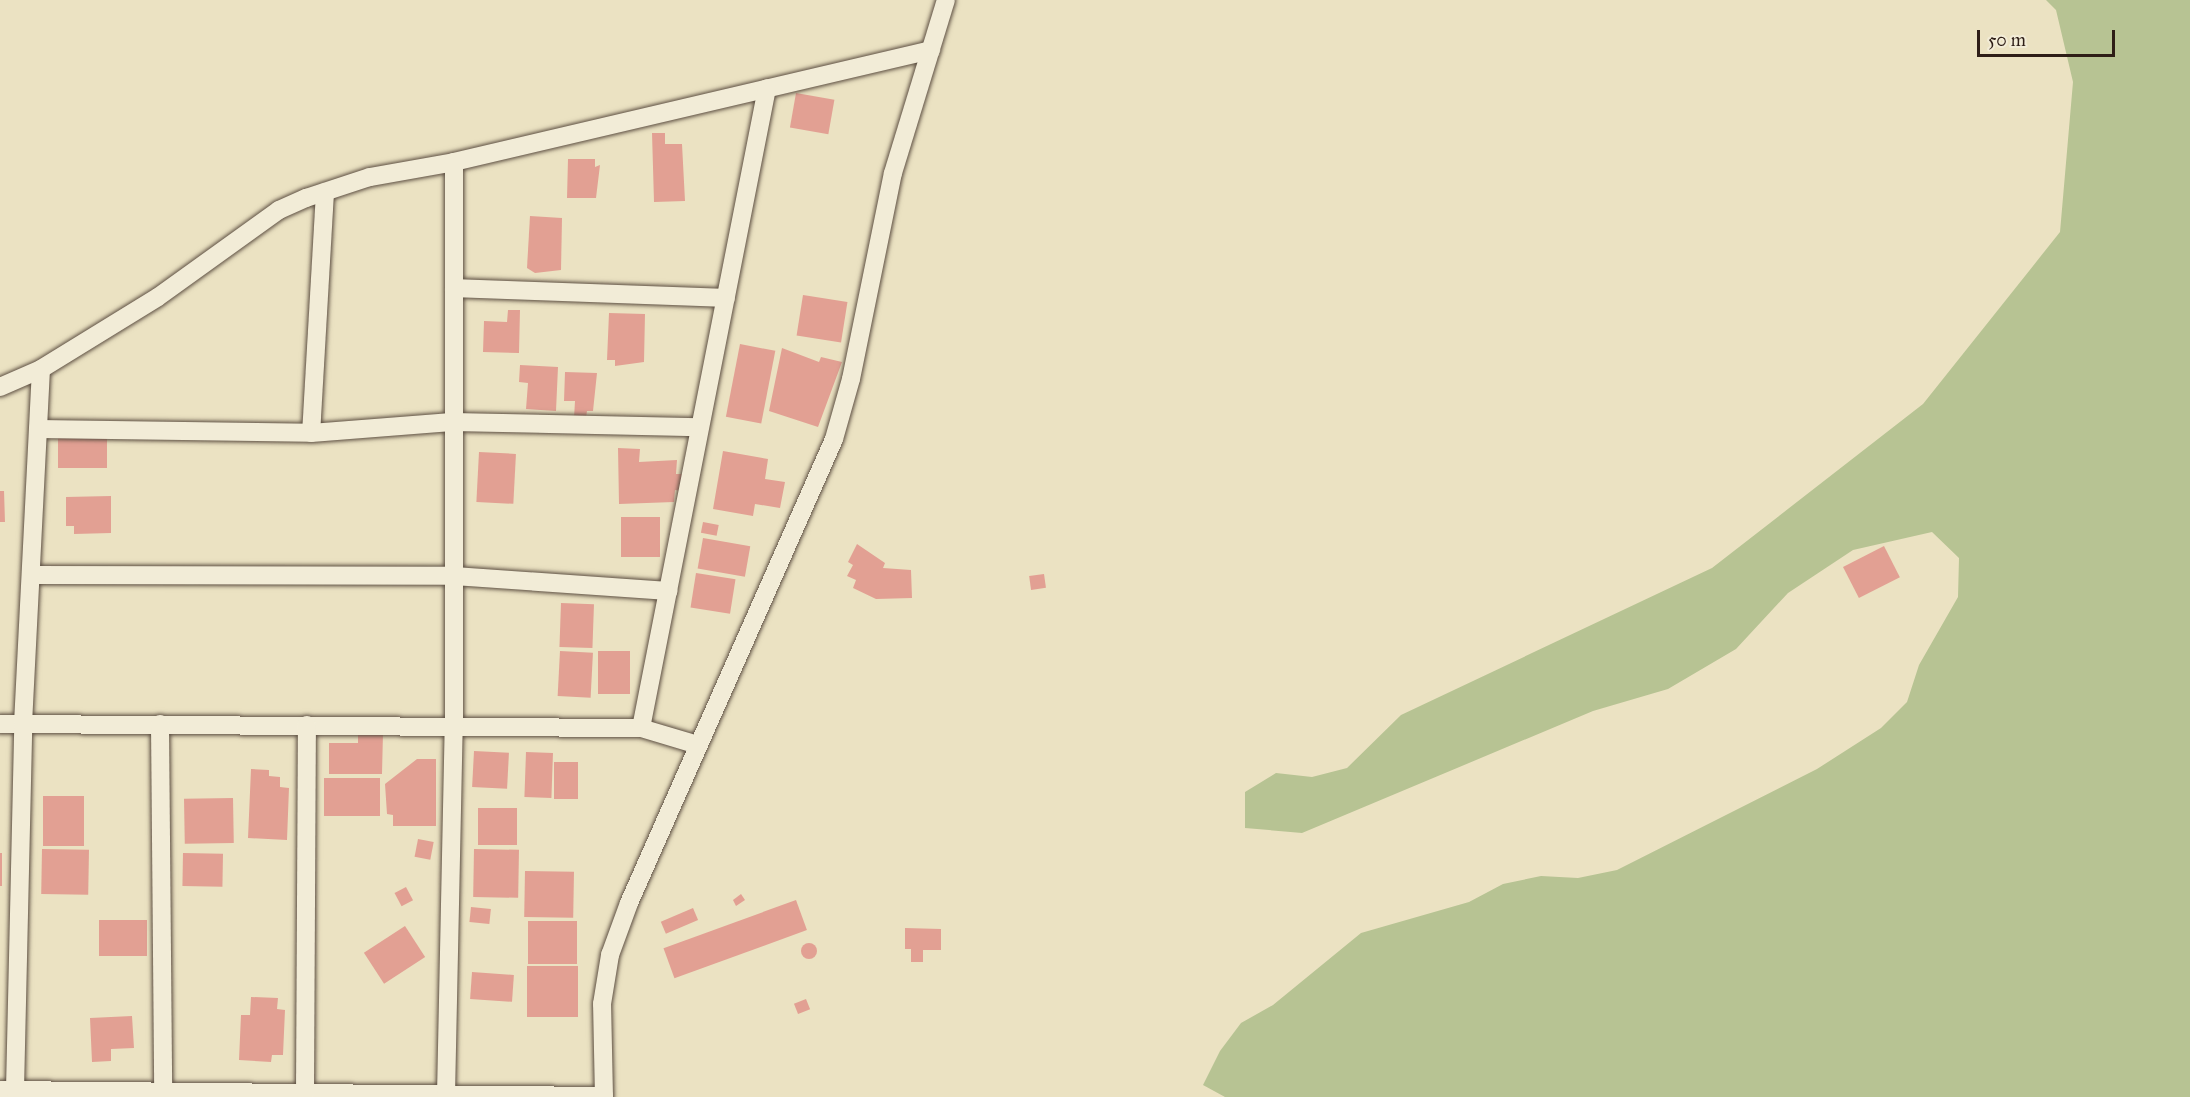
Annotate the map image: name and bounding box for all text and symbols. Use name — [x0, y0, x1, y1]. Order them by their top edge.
scale bar — [1980, 18, 2118, 56]
text: 50 m — [1988, 29, 2026, 51]

